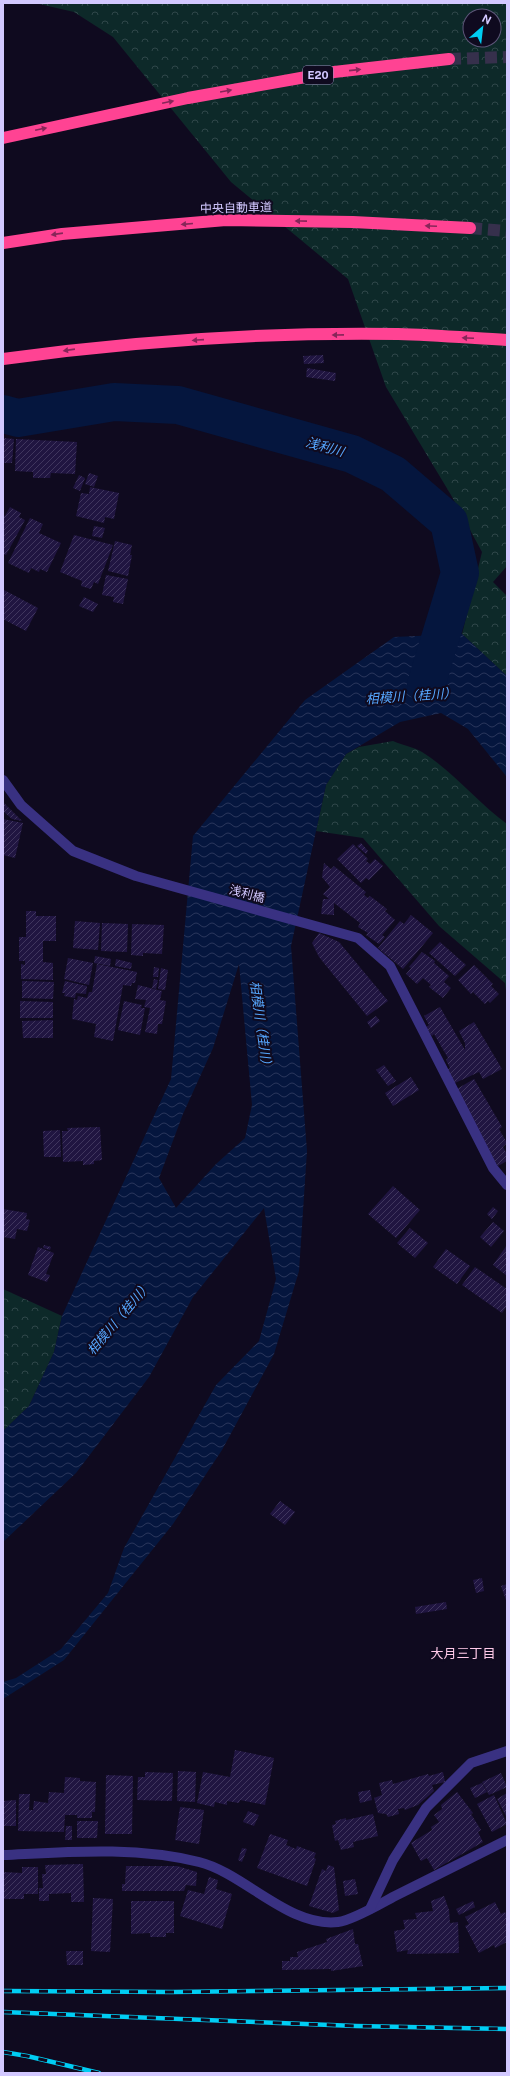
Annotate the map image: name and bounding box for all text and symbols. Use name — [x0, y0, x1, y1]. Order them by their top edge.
north arrow — [462, 8, 502, 48]
text: N — [480, 12, 493, 26]
road number: E20 — [303, 66, 333, 84]
one-way arrow — [349, 67, 361, 73]
one-way arrow — [220, 88, 233, 94]
one-way arrow — [162, 99, 174, 105]
one-way arrow — [35, 126, 47, 132]
street label: 中央自動車道 — [200, 200, 272, 216]
one-way arrow — [295, 218, 307, 225]
one-way arrow — [181, 220, 193, 227]
one-way arrow — [425, 222, 437, 229]
one-way arrow — [51, 231, 63, 237]
one-way arrow — [331, 332, 344, 338]
one-way arrow — [462, 334, 474, 341]
one-way arrow — [192, 336, 204, 343]
one-way arrow — [63, 347, 75, 353]
water label: 浅利川 — [304, 434, 348, 460]
water label: 相模川（桂川） — [365, 685, 457, 707]
street label: 浅利橋 — [228, 883, 266, 905]
water label: 相模川（桂川） — [247, 980, 275, 1072]
water label: 相模川（桂川） — [84, 1278, 154, 1358]
district label: 大月三丁目 — [430, 1646, 496, 1661]

